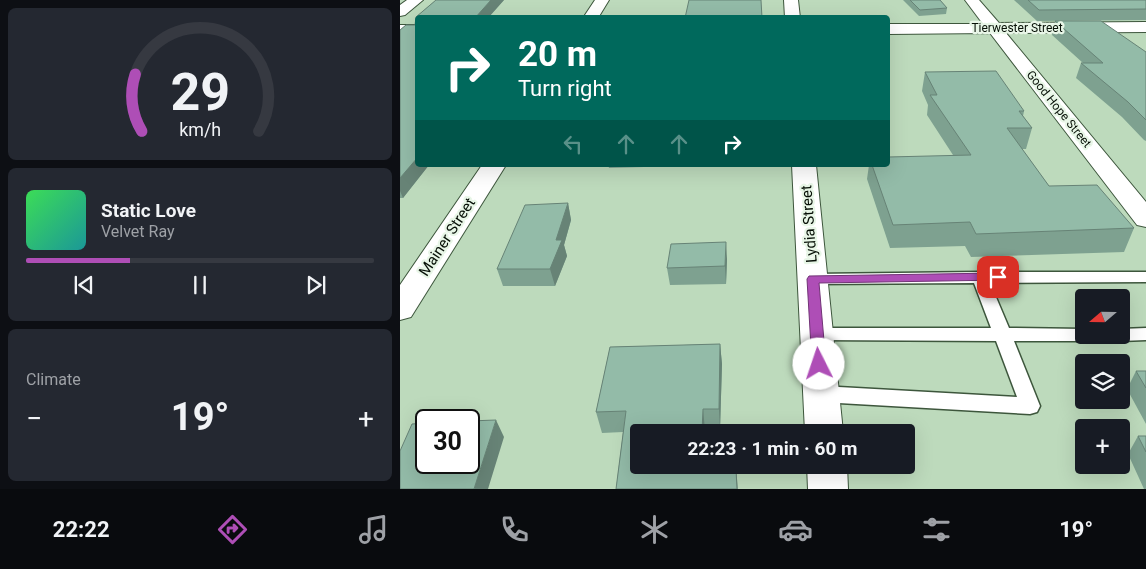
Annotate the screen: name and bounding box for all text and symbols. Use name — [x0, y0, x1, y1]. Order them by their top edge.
street label: Tierwester Street — [971, 21, 1063, 35]
text: 20 m — [518, 34, 597, 75]
icon: right — [435, 35, 500, 100]
text: 29 — [170, 62, 230, 123]
street label: Good Hope Street — [1024, 68, 1094, 150]
text: Turn right — [518, 76, 612, 101]
text: km/h — [179, 119, 221, 140]
icon: left — [559, 130, 587, 158]
icon: ahead — [612, 130, 640, 158]
icon: ahead — [665, 130, 693, 158]
icon: right — [718, 130, 746, 158]
street label: Lydia Street — [797, 185, 821, 263]
street label: Mainer Street — [415, 194, 479, 279]
text: Static Love — [101, 199, 196, 222]
text: Velvet Ray — [101, 222, 175, 241]
pin — [977, 256, 1019, 298]
icon: arrive — [984, 263, 1012, 291]
icon: previous — [70, 271, 98, 299]
icon: pause — [186, 271, 214, 299]
icon: next — [302, 271, 330, 299]
north arrow — [1075, 289, 1130, 344]
map controls — [1075, 289, 1130, 474]
position arrow — [792, 337, 844, 389]
button: layers — [1075, 354, 1130, 409]
text: Climate — [26, 370, 81, 389]
text: 19° — [171, 395, 229, 439]
text: − — [26, 402, 42, 435]
text: + — [358, 402, 374, 435]
speed limit sign: 30 — [415, 409, 480, 474]
button: + — [1075, 419, 1130, 474]
text: 22:23 · 1 min · 60 m — [687, 437, 858, 460]
icon: directions — [215, 512, 250, 547]
icon: music — [356, 512, 391, 547]
icon: phone — [497, 512, 532, 547]
icon: climate — [637, 512, 672, 547]
icon: car — [778, 512, 813, 547]
icon: filters — [919, 512, 954, 547]
text: 22:22 — [53, 517, 110, 542]
text: 19° — [1059, 517, 1093, 542]

